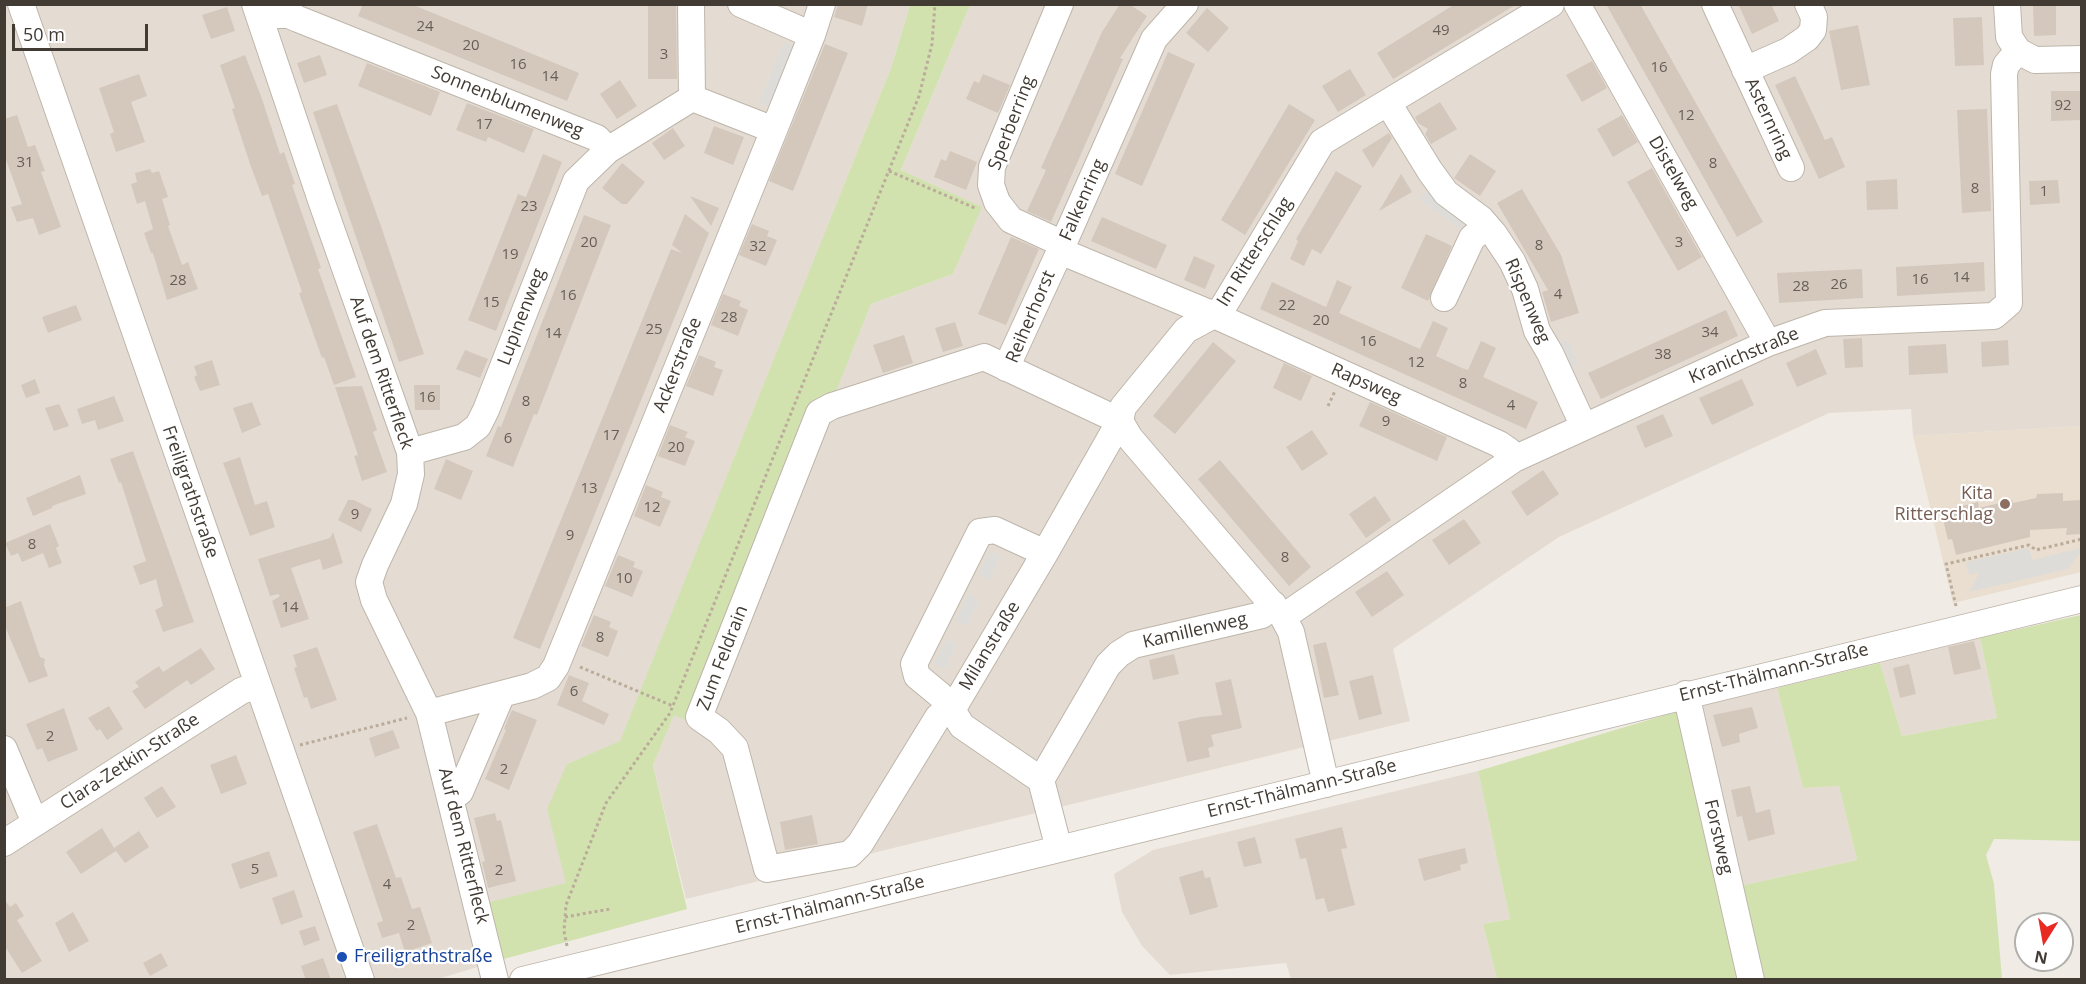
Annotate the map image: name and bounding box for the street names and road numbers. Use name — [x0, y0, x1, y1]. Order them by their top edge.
street label: Sonnenblumenweg — [428, 62, 586, 142]
street label: Sperberring — [984, 73, 1040, 173]
street label: Asternring — [1740, 75, 1796, 163]
street label: Distelweg — [1643, 132, 1703, 214]
street label: Falkenring — [1055, 156, 1111, 244]
street label: Im Ritterschlag — [1213, 193, 1297, 311]
street label: Rispenweg — [1499, 255, 1555, 347]
street label: Lupinenweg — [494, 266, 550, 368]
street label: Reiherhorst — [1002, 267, 1060, 367]
street label: Auf dem Ritterfleck — [345, 294, 417, 452]
street label: Ackerstraße — [649, 314, 707, 416]
street label: Kranichstraße — [1686, 323, 1802, 389]
street label: Rapsweg — [1328, 359, 1404, 409]
street label: Freiligrathstraße — [157, 423, 223, 561]
street label: Milanstraße — [955, 598, 1025, 694]
street label: Zum Feldrain — [693, 603, 753, 713]
street label: Kamillenweg — [1141, 609, 1249, 653]
street label: Ernst-Thälmann-Straße — [1677, 639, 1871, 707]
street label: Clara-Zetkin-Straße — [56, 709, 204, 815]
street label: Ernst-Thälmann-Straße — [1205, 755, 1399, 823]
street label: Auf dem Ritterfleck — [433, 766, 493, 926]
street label: Forstweg — [1699, 797, 1737, 877]
street label: Ernst-Thälmann-Straße — [733, 871, 927, 939]

